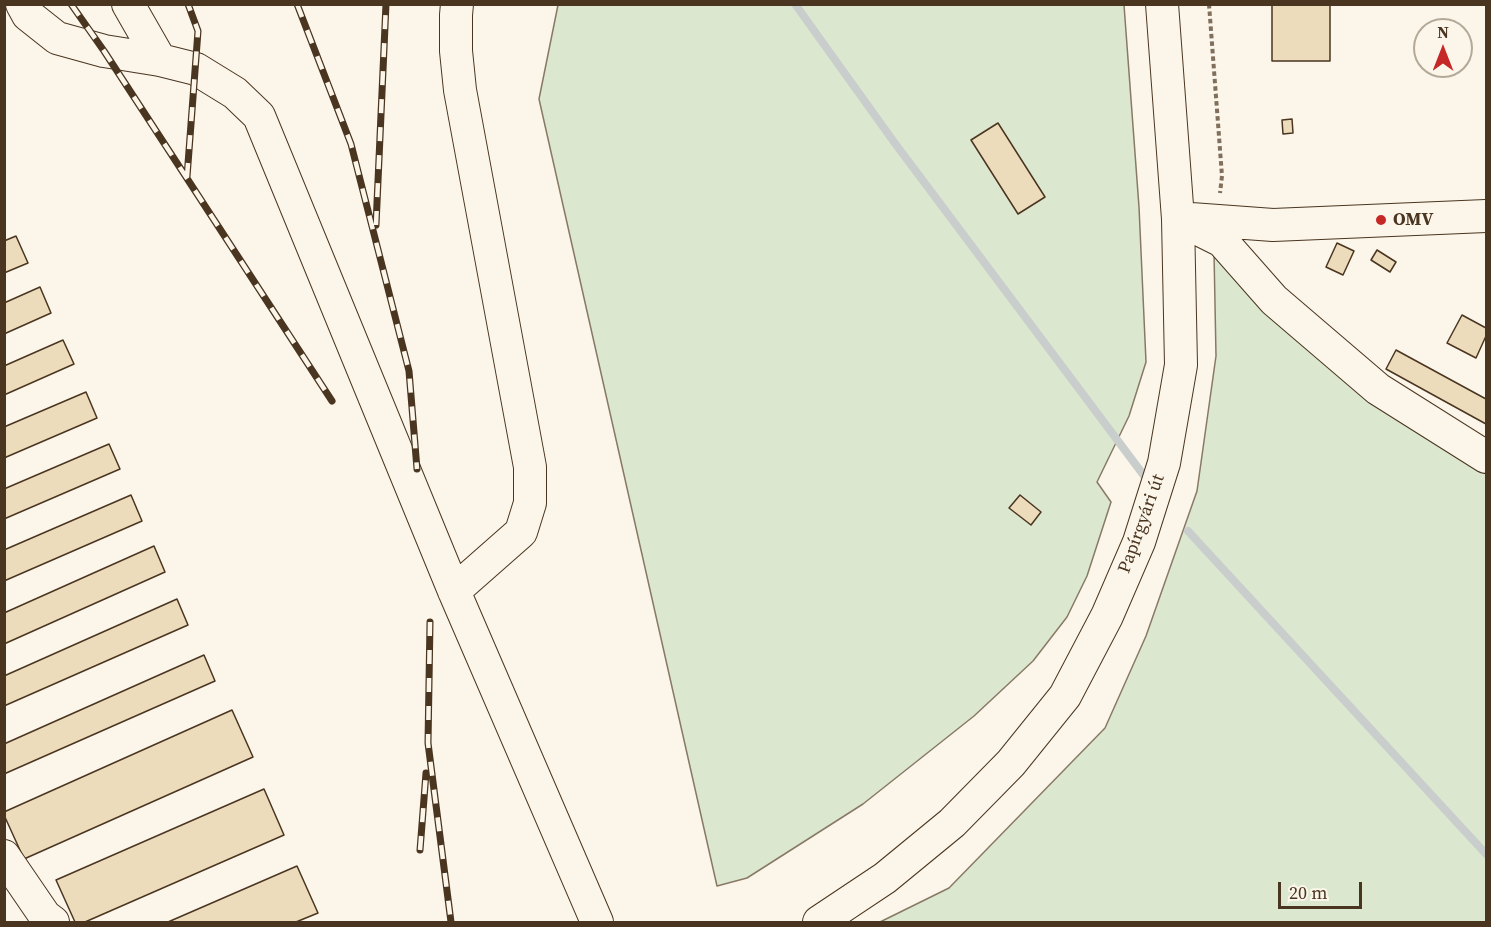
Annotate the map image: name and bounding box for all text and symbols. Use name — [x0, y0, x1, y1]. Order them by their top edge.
north arrow — [1413, 18, 1473, 78]
text: N — [1437, 21, 1449, 43]
place label: OMV — [1393, 209, 1433, 231]
marker: OMV — [1374, 213, 1388, 227]
street label: Papírgyári út — [1114, 472, 1170, 576]
scale bar — [1281, 870, 1365, 908]
text: 20 m — [1289, 880, 1327, 905]

